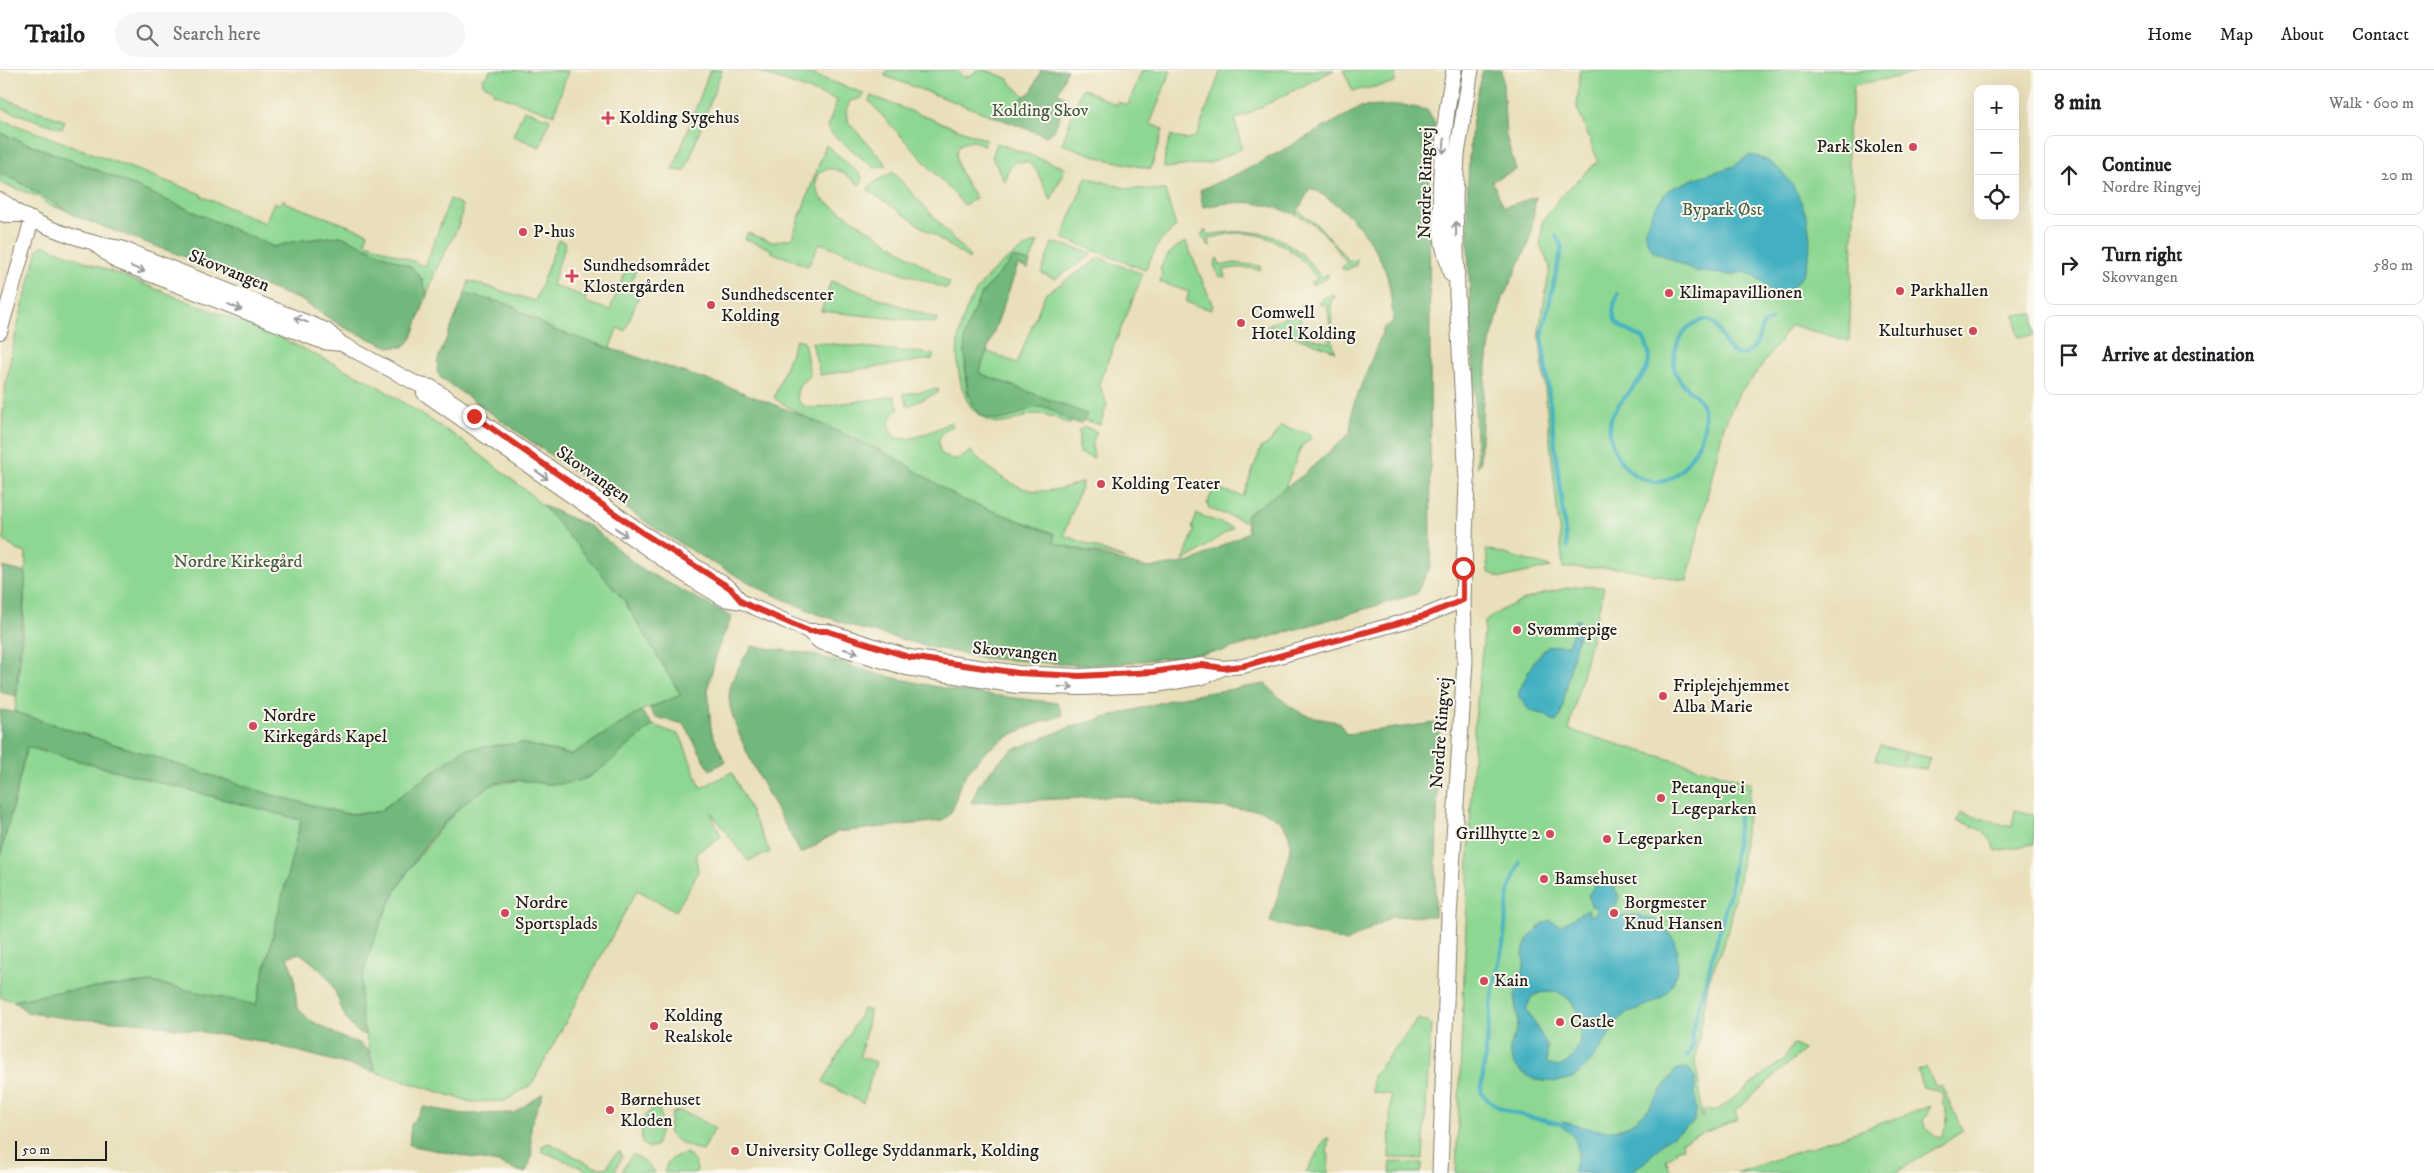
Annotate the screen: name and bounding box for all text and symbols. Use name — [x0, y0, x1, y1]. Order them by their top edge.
search box — [115, 12, 465, 57]
text: Trailo — [25, 20, 85, 50]
icon: search — [133, 21, 161, 49]
text: Search here — [173, 23, 261, 46]
text: Home — [2147, 24, 2192, 46]
text: Map — [2220, 24, 2253, 46]
text: About — [2281, 24, 2324, 46]
text: Contact — [2352, 24, 2409, 46]
map controls — [1974, 85, 2019, 220]
button: + — [1974, 85, 2019, 130]
text: 8 min — [2054, 90, 2101, 116]
text: Walk · 600 m — [2329, 93, 2414, 113]
park label: Kolding Skov — [991, 100, 1089, 122]
place label: Kolding Sygehus — [619, 107, 739, 129]
marker: Kolding Sygehus — [601, 111, 615, 125]
street label: Nordre Ringvej — [1414, 127, 1438, 239]
button: − — [1974, 130, 2019, 175]
place label: Park Skolen — [1816, 136, 1904, 158]
one-way arrow — [1440, 138, 1449, 154]
marker: Park Skolen — [1907, 141, 1919, 153]
text: Continue — [2102, 154, 2172, 177]
icon: ahead — [2055, 161, 2083, 189]
text: 20 m — [2381, 165, 2413, 185]
button: locate — [1974, 175, 2019, 220]
text: Nordre Ringvej — [2102, 177, 2201, 197]
park label: Bypark Øst — [1682, 199, 1762, 221]
place label: P-hus — [533, 221, 575, 243]
one-way arrow — [1451, 221, 1461, 237]
marker: P-hus — [517, 226, 529, 238]
text: Turn right — [2102, 244, 2182, 267]
street label: Skovvangen — [185, 245, 273, 297]
icon: right — [2055, 251, 2083, 279]
place label: Sundhedsområdet Klostergården — [583, 255, 710, 298]
text: 580 m — [2373, 255, 2413, 275]
one-way arrow — [130, 265, 145, 274]
text: Skovvangen — [2102, 267, 2178, 287]
marker: Sundhedsområdet Klostergården — [565, 269, 579, 283]
place label: Parkhallen — [1910, 280, 1989, 302]
place label: Klimapavillionen — [1679, 282, 1803, 304]
place label: Sundhedscenter Kolding — [721, 284, 834, 327]
marker: Parkhallen — [1894, 285, 1906, 297]
marker: Klimapavillionen — [1663, 287, 1675, 299]
marker: Sundhedscenter Kolding — [705, 299, 717, 311]
place label: Comwell Hotel Kolding — [1251, 302, 1356, 345]
one-way arrow — [227, 303, 243, 312]
one-way arrow — [293, 315, 309, 324]
marker: Comwell Hotel Kolding — [1235, 317, 1247, 329]
place label: Kulturhuset — [1878, 320, 1963, 342]
marker: Kulturhuset — [1967, 325, 1979, 337]
icon: arrive — [2055, 341, 2083, 369]
text: Arrive at destination — [2102, 344, 2254, 367]
route end — [463, 405, 486, 428]
street label: Skovvangen — [552, 441, 635, 509]
one-way arrow — [535, 470, 549, 480]
place label: Kolding Teater — [1111, 473, 1220, 495]
marker: Kolding Teater — [1095, 478, 1107, 490]
one-way arrow — [614, 526, 627, 537]
park label: Nordre Kirkegård — [174, 551, 302, 573]
route start — [1452, 557, 1475, 580]
place label: Svømmepige — [1527, 619, 1617, 641]
marker: Svømmepige — [1511, 624, 1523, 636]
street label: Skovvangen — [971, 637, 1059, 667]
one-way arrow — [842, 647, 858, 657]
place label: Friplejehjemmet Alba Marie — [1673, 675, 1790, 718]
street label: Nordre Ringvej — [1426, 677, 1456, 789]
one-way arrow — [1058, 683, 1074, 692]
marker: Friplejehjemmet Alba Marie — [1657, 690, 1669, 702]
place label: Nordre Kirkegårds Kapel — [263, 705, 388, 748]
marker: Nordre Kirkegårds Kapel — [247, 720, 259, 732]
place label: Petanque i Legeparken — [1671, 777, 1757, 820]
marker: Petanque i Legeparken — [1655, 792, 1667, 804]
place label: Grillhytte 2 — [1456, 823, 1540, 845]
marker: Grillhytte 2 — [1544, 828, 1556, 840]
place label: Legeparken — [1617, 828, 1703, 850]
marker: Legeparken — [1601, 833, 1613, 845]
place label: Bamsehuset — [1554, 868, 1638, 890]
marker: Bamsehuset — [1538, 873, 1550, 885]
place label: Nordre Sportsplads — [515, 892, 598, 935]
place label: Borgmester Knud Hansen — [1624, 892, 1723, 935]
marker: Nordre Sportsplads — [499, 907, 511, 919]
marker: Borgmester Knud Hansen — [1608, 907, 1620, 919]
place label: Kain — [1494, 970, 1529, 992]
marker: Kain — [1478, 975, 1490, 987]
place label: Kolding Realskole — [664, 1005, 733, 1048]
place label: Castle — [1570, 1011, 1614, 1033]
marker: Castle — [1554, 1016, 1566, 1028]
marker: Kolding Realskole — [648, 1020, 660, 1032]
place label: Børnehuset Kloden — [620, 1089, 701, 1132]
marker: Børnehuset Kloden — [604, 1104, 616, 1116]
scale bar — [15, 1138, 108, 1161]
place label: University College Syddanmark, Kolding — [745, 1140, 1039, 1162]
text: 50 m — [22, 1141, 50, 1159]
marker: University College Syddanmark, Kolding — [729, 1145, 741, 1157]

